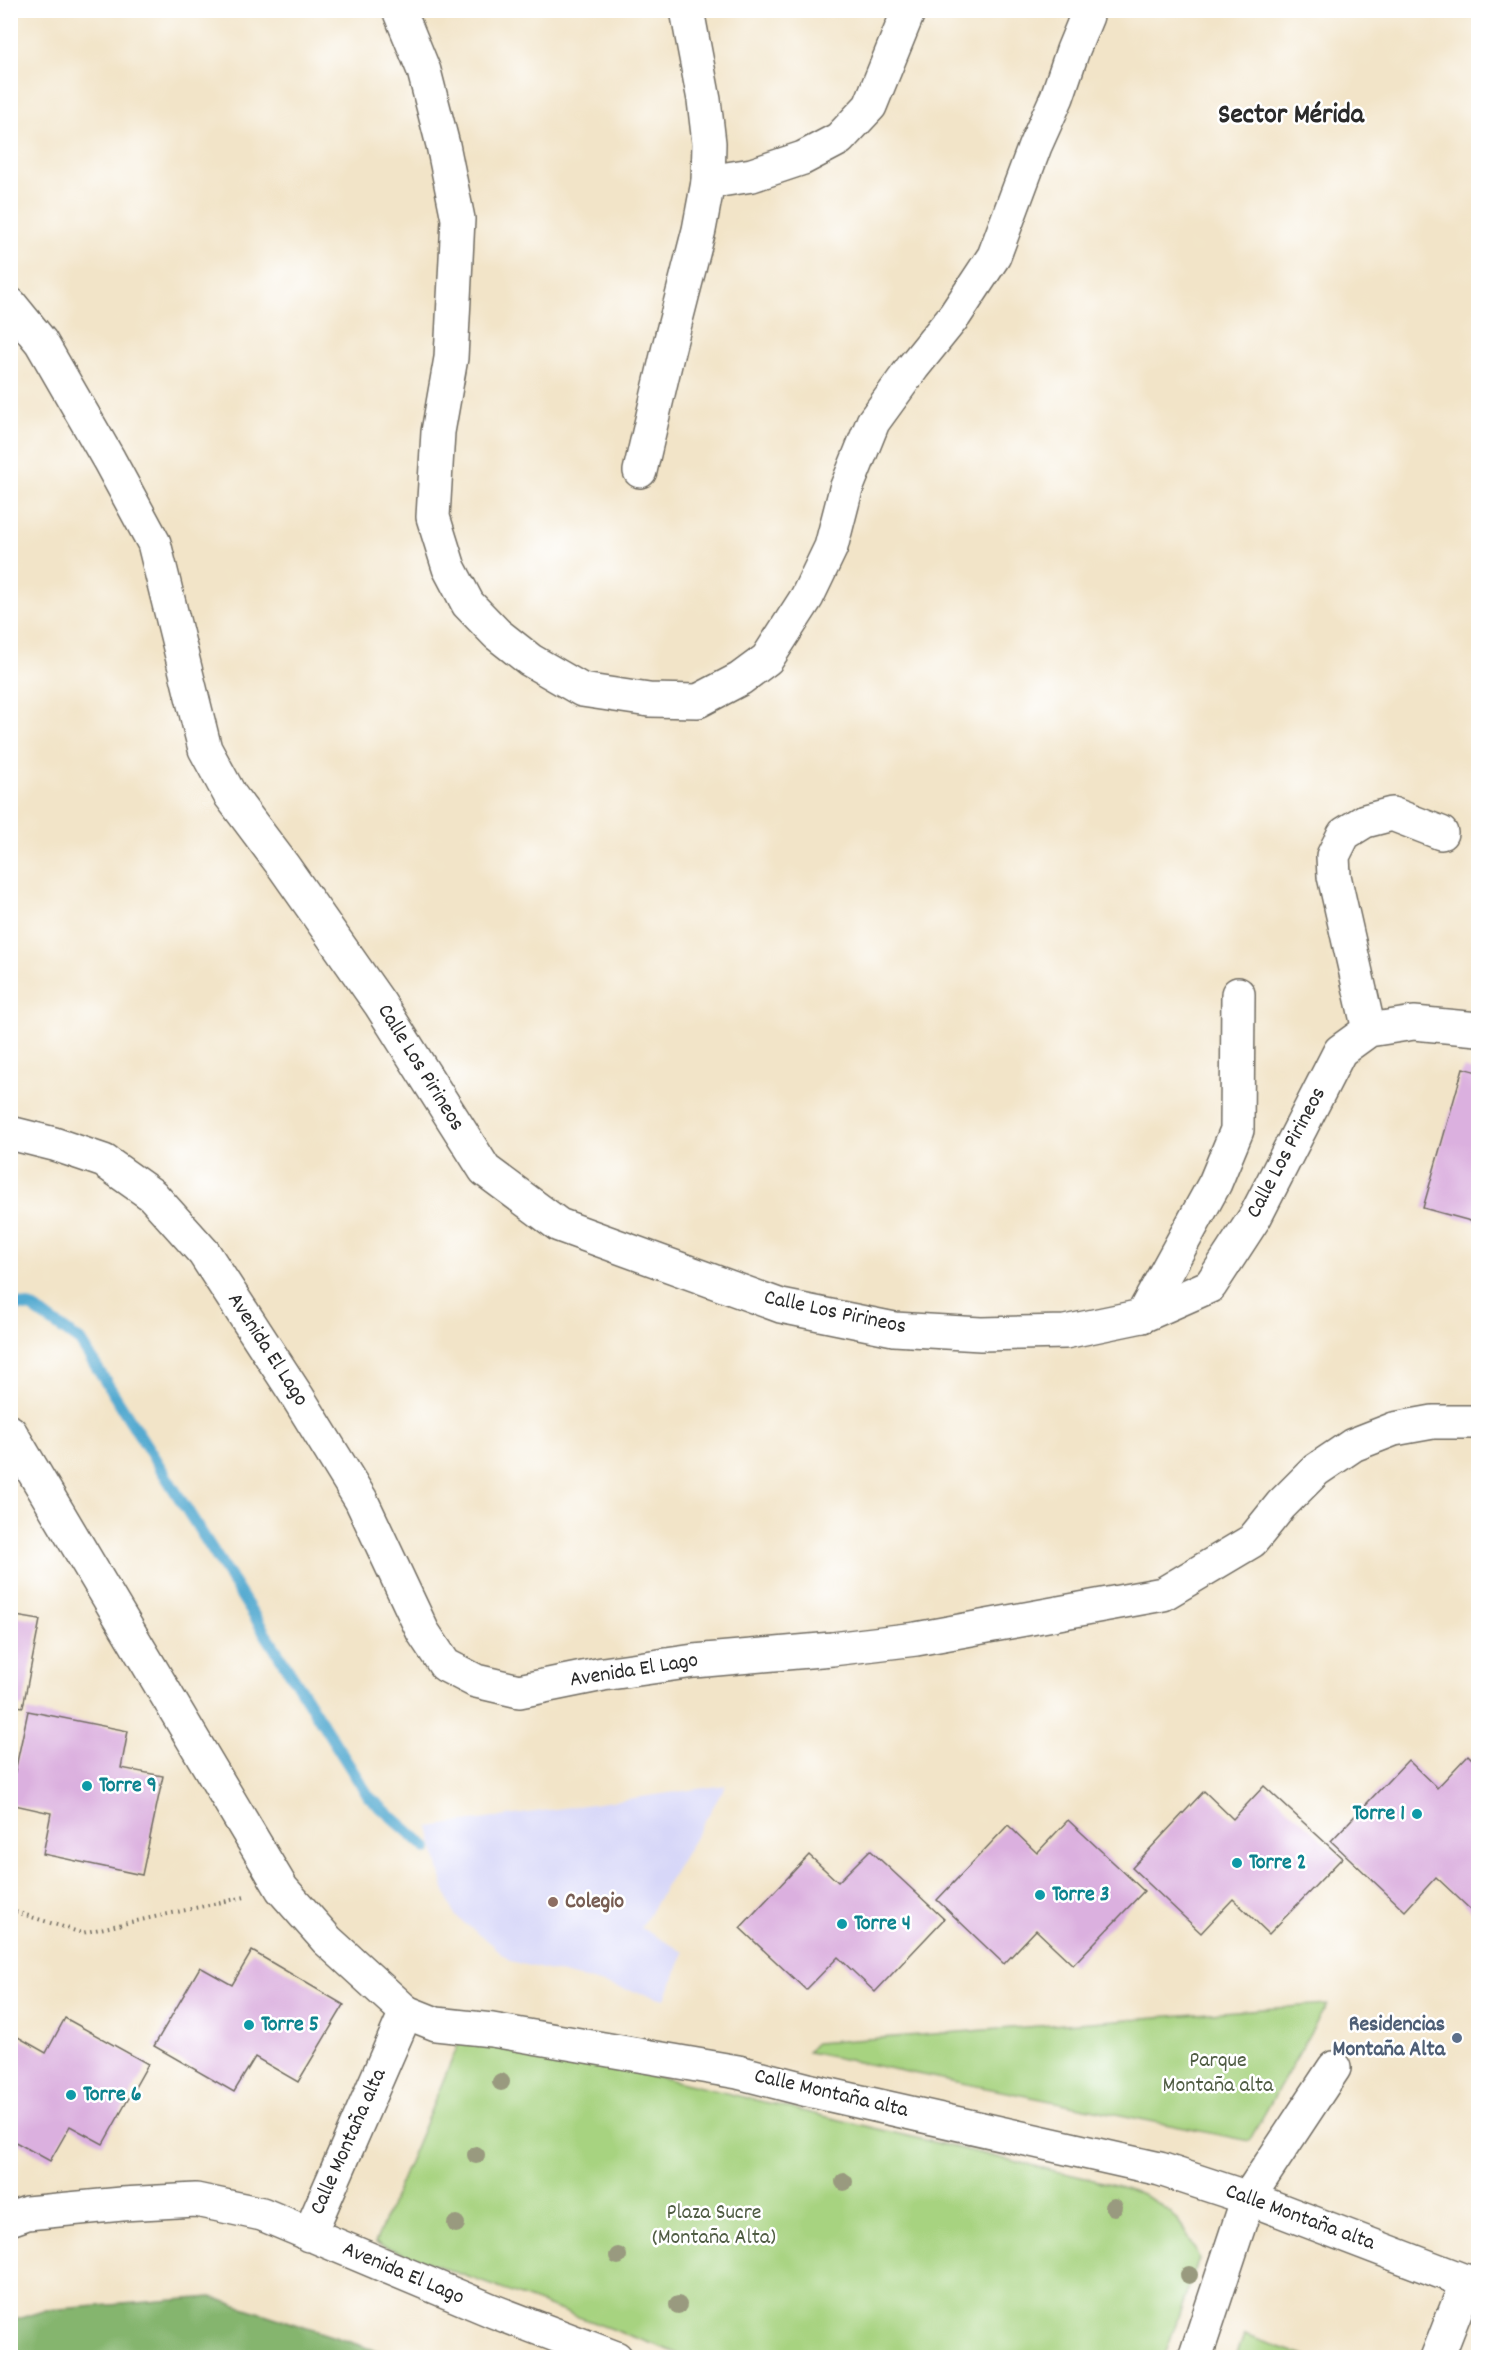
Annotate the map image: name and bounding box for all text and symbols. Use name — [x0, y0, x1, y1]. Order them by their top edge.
district label: Sector Mérida — [1218, 97, 1365, 137]
street label: Calle Los Pirineos — [369, 998, 471, 1138]
street label: Calle Los Pirineos — [1239, 1082, 1335, 1224]
street label: Calle Los Pirineos — [761, 1283, 909, 1343]
street label: Avenida El Lago — [219, 1287, 315, 1413]
street label: Avenida El Lago — [567, 1646, 701, 1696]
place label: Torre 9 — [99, 1771, 157, 1802]
marker: Torre 9 — [80, 1779, 94, 1793]
place label: Torre 1 — [1353, 1799, 1405, 1830]
marker: Torre 1 — [1410, 1807, 1424, 1821]
place label: Torre 2 — [1249, 1848, 1306, 1879]
marker: Torre 2 — [1230, 1856, 1244, 1870]
place label: Torre 3 — [1052, 1880, 1109, 1911]
place label: Colegio — [565, 1887, 624, 1918]
marker: Torre 3 — [1033, 1888, 1047, 1902]
marker: Colegio — [546, 1895, 560, 1909]
place label: Torre 4 — [854, 1909, 911, 1940]
marker: Torre 4 — [835, 1917, 849, 1931]
place label: Torre 5 — [261, 2010, 319, 2041]
place label: Residencias Montaña Alta — [1333, 2010, 1446, 2066]
marker: Torre 5 — [242, 2018, 256, 2032]
marker: Residencias Montaña Alta — [1450, 2031, 1464, 2045]
park label: Parque Montaña alta — [1163, 2046, 1274, 2102]
street label: Calle Montaña alta — [751, 2061, 912, 2127]
street label: Calle Montaña alta — [303, 2063, 395, 2220]
place label: Torre 6 — [83, 2080, 142, 2111]
marker: Torre 6 — [64, 2088, 78, 2102]
street label: Calle Montaña alta — [1221, 2177, 1380, 2260]
park label: Plaza Sucre (Montaña Alta) — [652, 2198, 776, 2254]
street label: Avenida El Lago — [337, 2234, 469, 2314]

